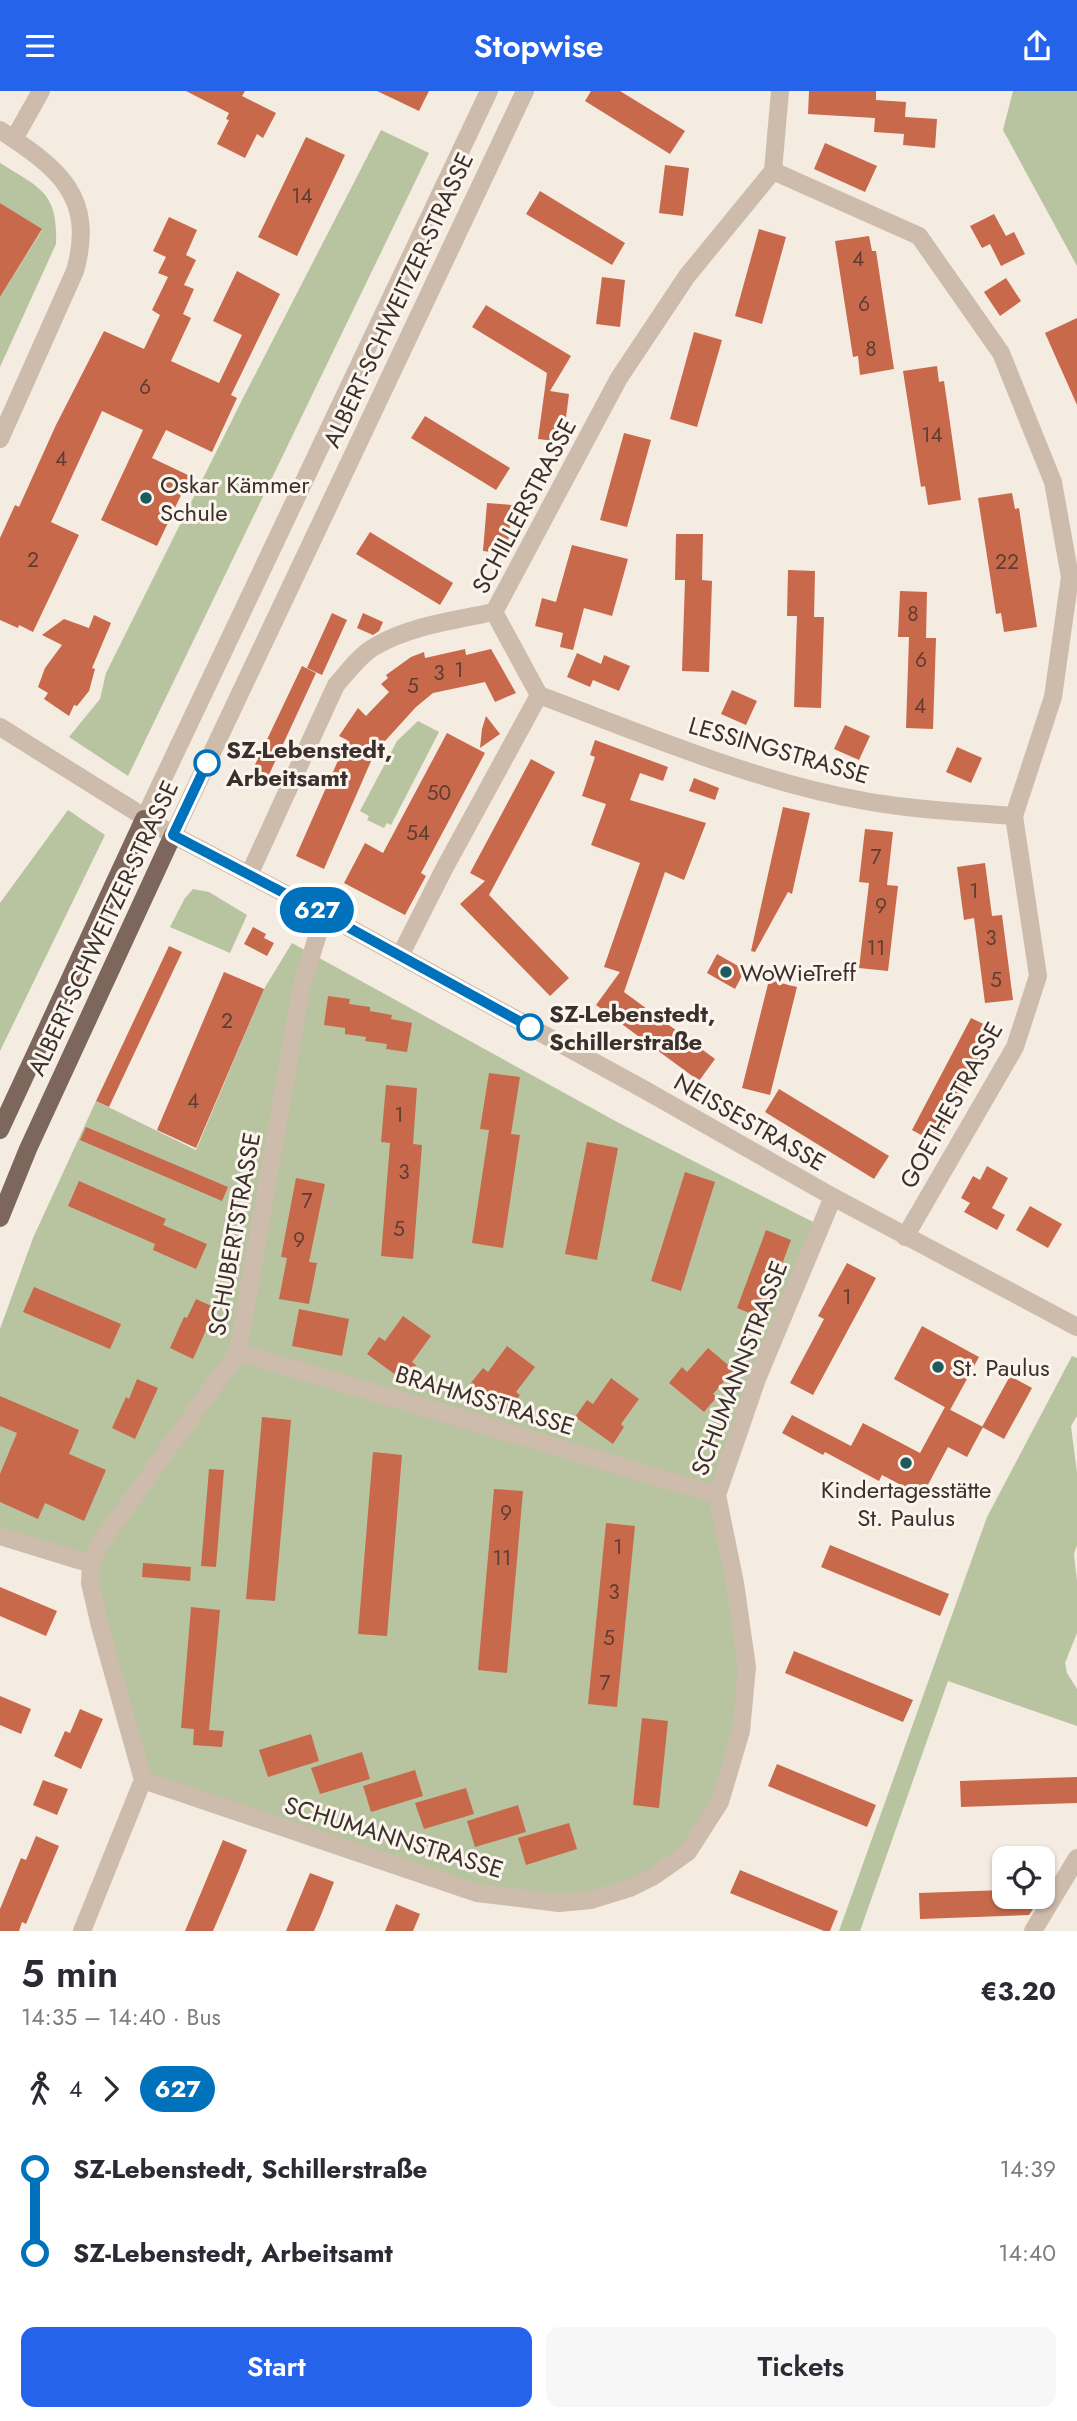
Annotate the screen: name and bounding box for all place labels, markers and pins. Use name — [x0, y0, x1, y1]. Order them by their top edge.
place label: Oskar Kämmer Schule — [160, 467, 310, 530]
marker: Oskar Kämmer Schule — [138, 490, 154, 506]
place label: SZ-Lebenstedt, Arbeitsamt — [225, 732, 393, 795]
marker: SZ-Lebenstedt, Arbeitsamt — [194, 750, 220, 776]
place label: WoWieTreff — [740, 955, 857, 990]
marker: WoWieTreff — [718, 964, 734, 980]
place label: SZ-Lebenstedt, Schillerstraße — [549, 996, 716, 1059]
marker: SZ-Lebenstedt, Schillerstraße — [517, 1014, 543, 1040]
place label: St. Paulus — [952, 1350, 1050, 1385]
marker: St. Paulus — [930, 1359, 946, 1375]
marker: Kindertagesstätte St. Paulus — [898, 1455, 914, 1471]
place label: Kindertagesstätte St. Paulus — [821, 1472, 991, 1535]

